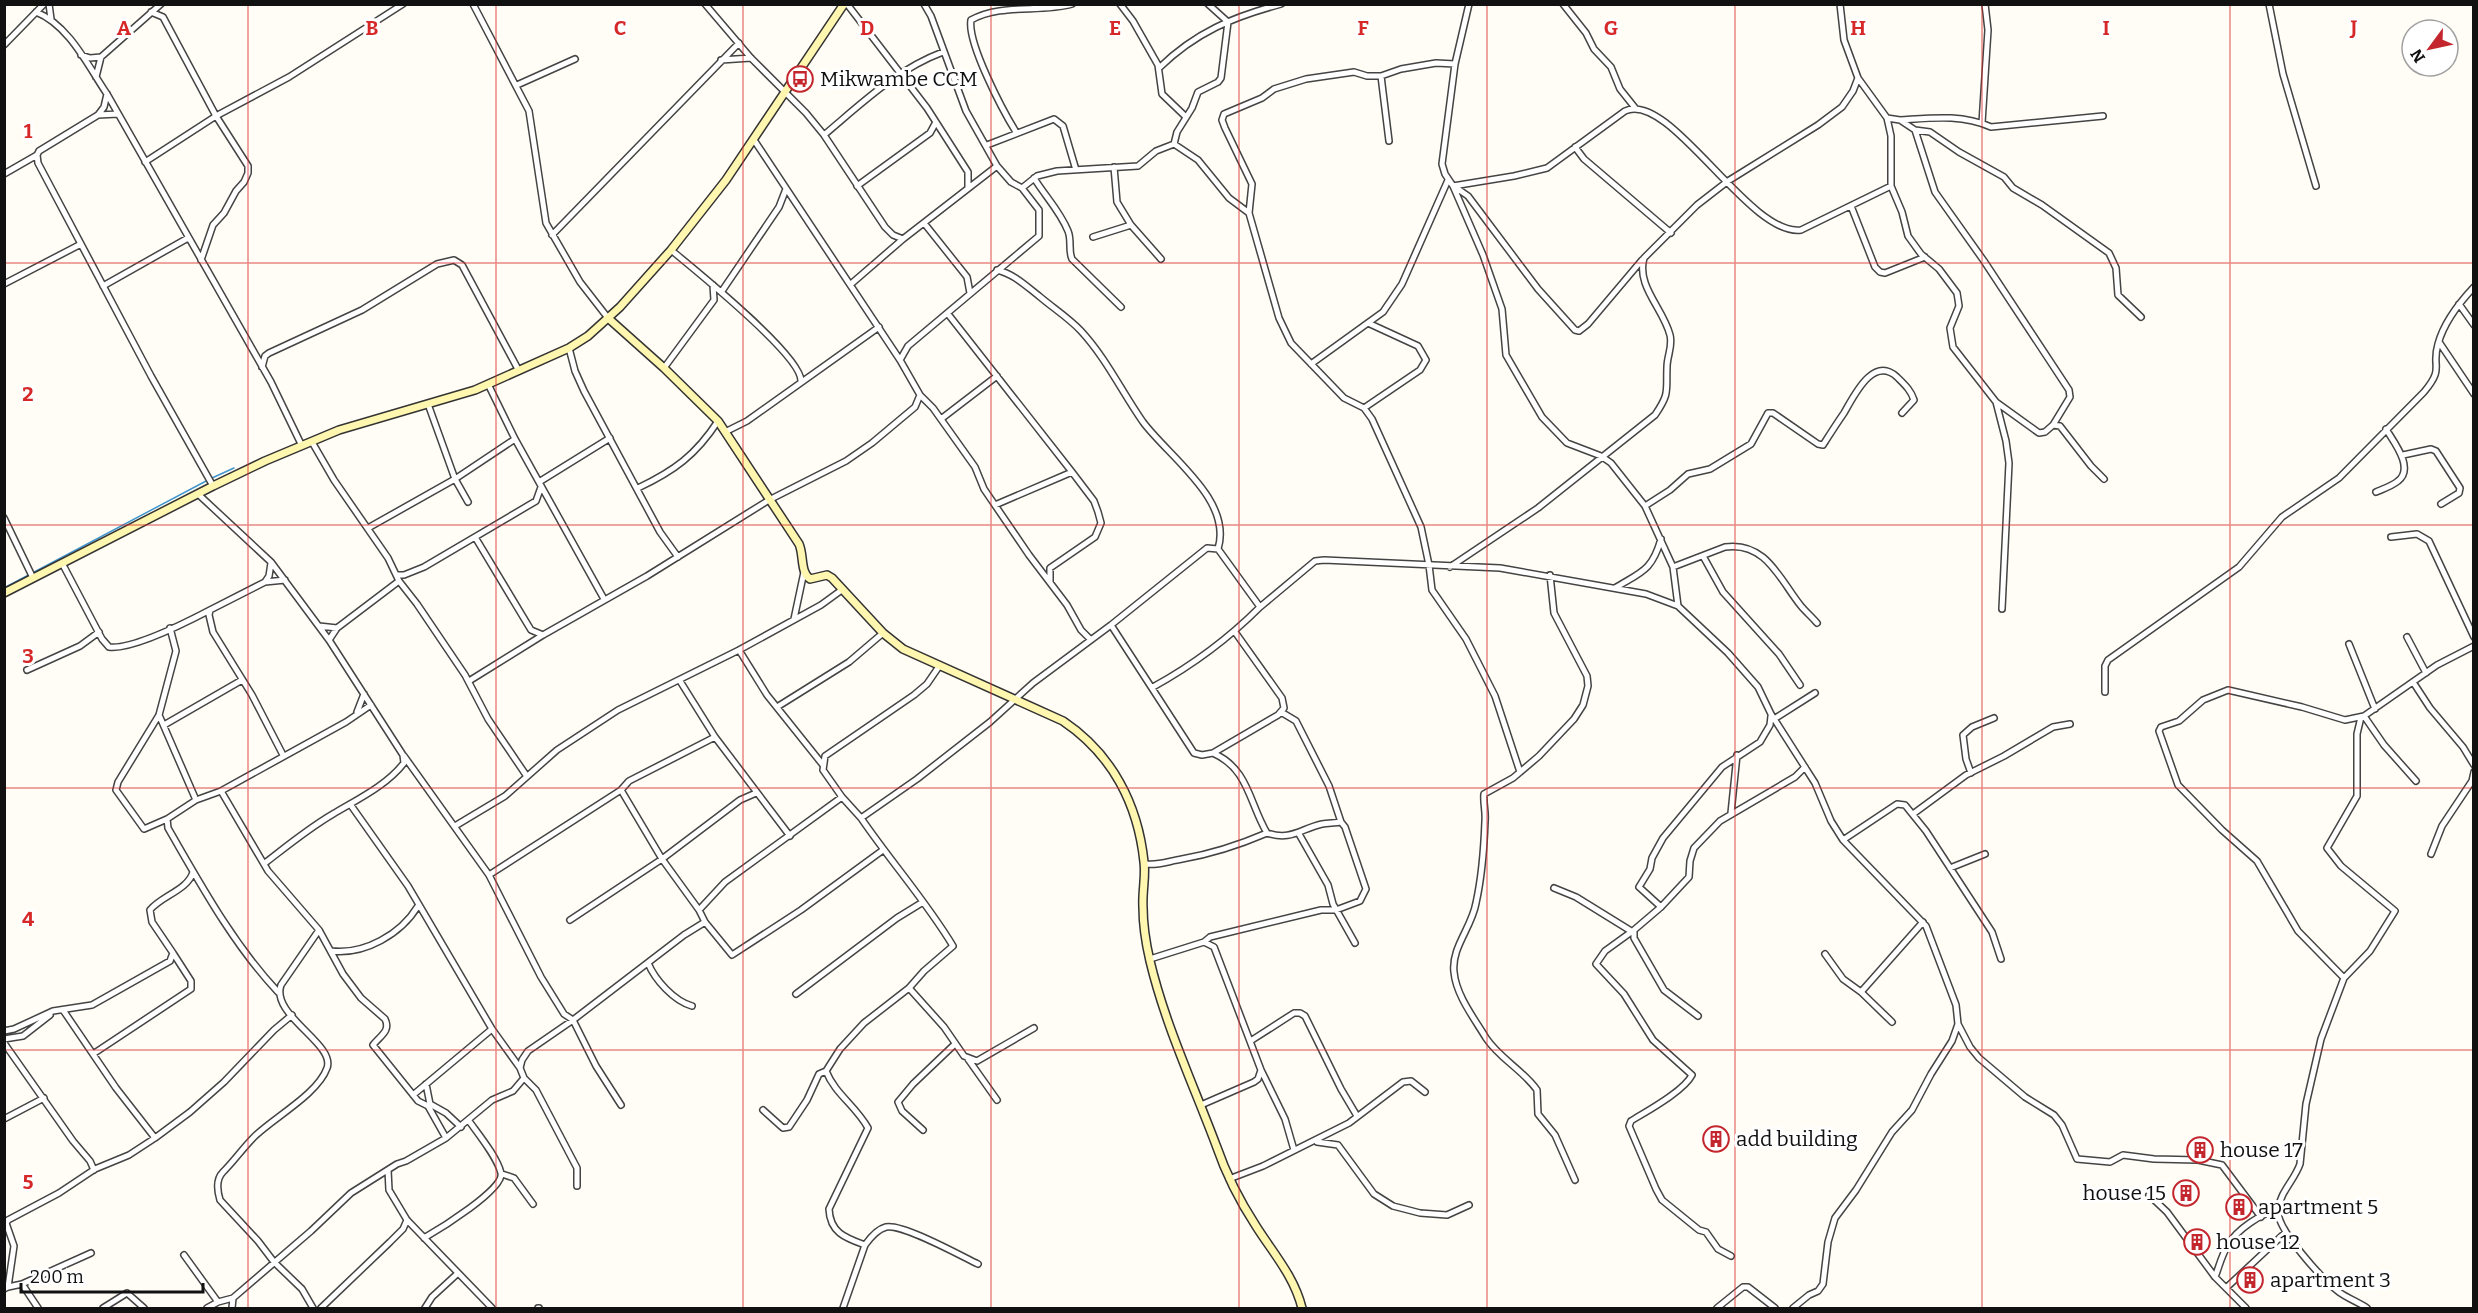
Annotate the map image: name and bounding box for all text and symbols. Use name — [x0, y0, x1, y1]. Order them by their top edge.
text: A — [117, 16, 132, 40]
text: B — [366, 16, 379, 40]
text: C — [614, 16, 626, 40]
text: D — [860, 16, 874, 40]
text: E — [1109, 16, 1121, 40]
text: F — [1357, 16, 1369, 40]
text: G — [1604, 16, 1618, 40]
text: H — [1850, 16, 1866, 40]
text: I — [2102, 16, 2110, 40]
text: J — [2350, 16, 2358, 40]
north arrow — [2400, 18, 2460, 78]
text: N — [2407, 46, 2429, 66]
bus stop icon: Mikwambe CCM — [785, 64, 815, 94]
place label: Mikwambe CCM — [820, 66, 978, 92]
text: 1 — [24, 119, 33, 143]
text: 2 — [22, 382, 34, 406]
text: 3 — [22, 644, 34, 668]
text: 4 — [22, 907, 34, 931]
building icon: add building — [1701, 1124, 1731, 1154]
place label: add building — [1736, 1126, 1858, 1152]
building icon: house 17 — [2185, 1135, 2215, 1165]
place label: house 17 — [2220, 1137, 2303, 1163]
text: 5 — [23, 1170, 34, 1194]
building icon: house 15 — [2171, 1178, 2201, 1208]
place label: house 15 — [2082, 1180, 2166, 1206]
building icon: apartment 5 — [2224, 1192, 2254, 1222]
place label: apartment 5 — [2258, 1194, 2378, 1220]
building icon: house 12 — [2182, 1227, 2212, 1257]
place label: house 12 — [2216, 1229, 2300, 1255]
scale bar — [21, 1256, 202, 1294]
building icon: apartment 3 — [2235, 1265, 2265, 1295]
text: 200 m — [30, 1266, 84, 1288]
place label: apartment 3 — [2270, 1267, 2391, 1293]

